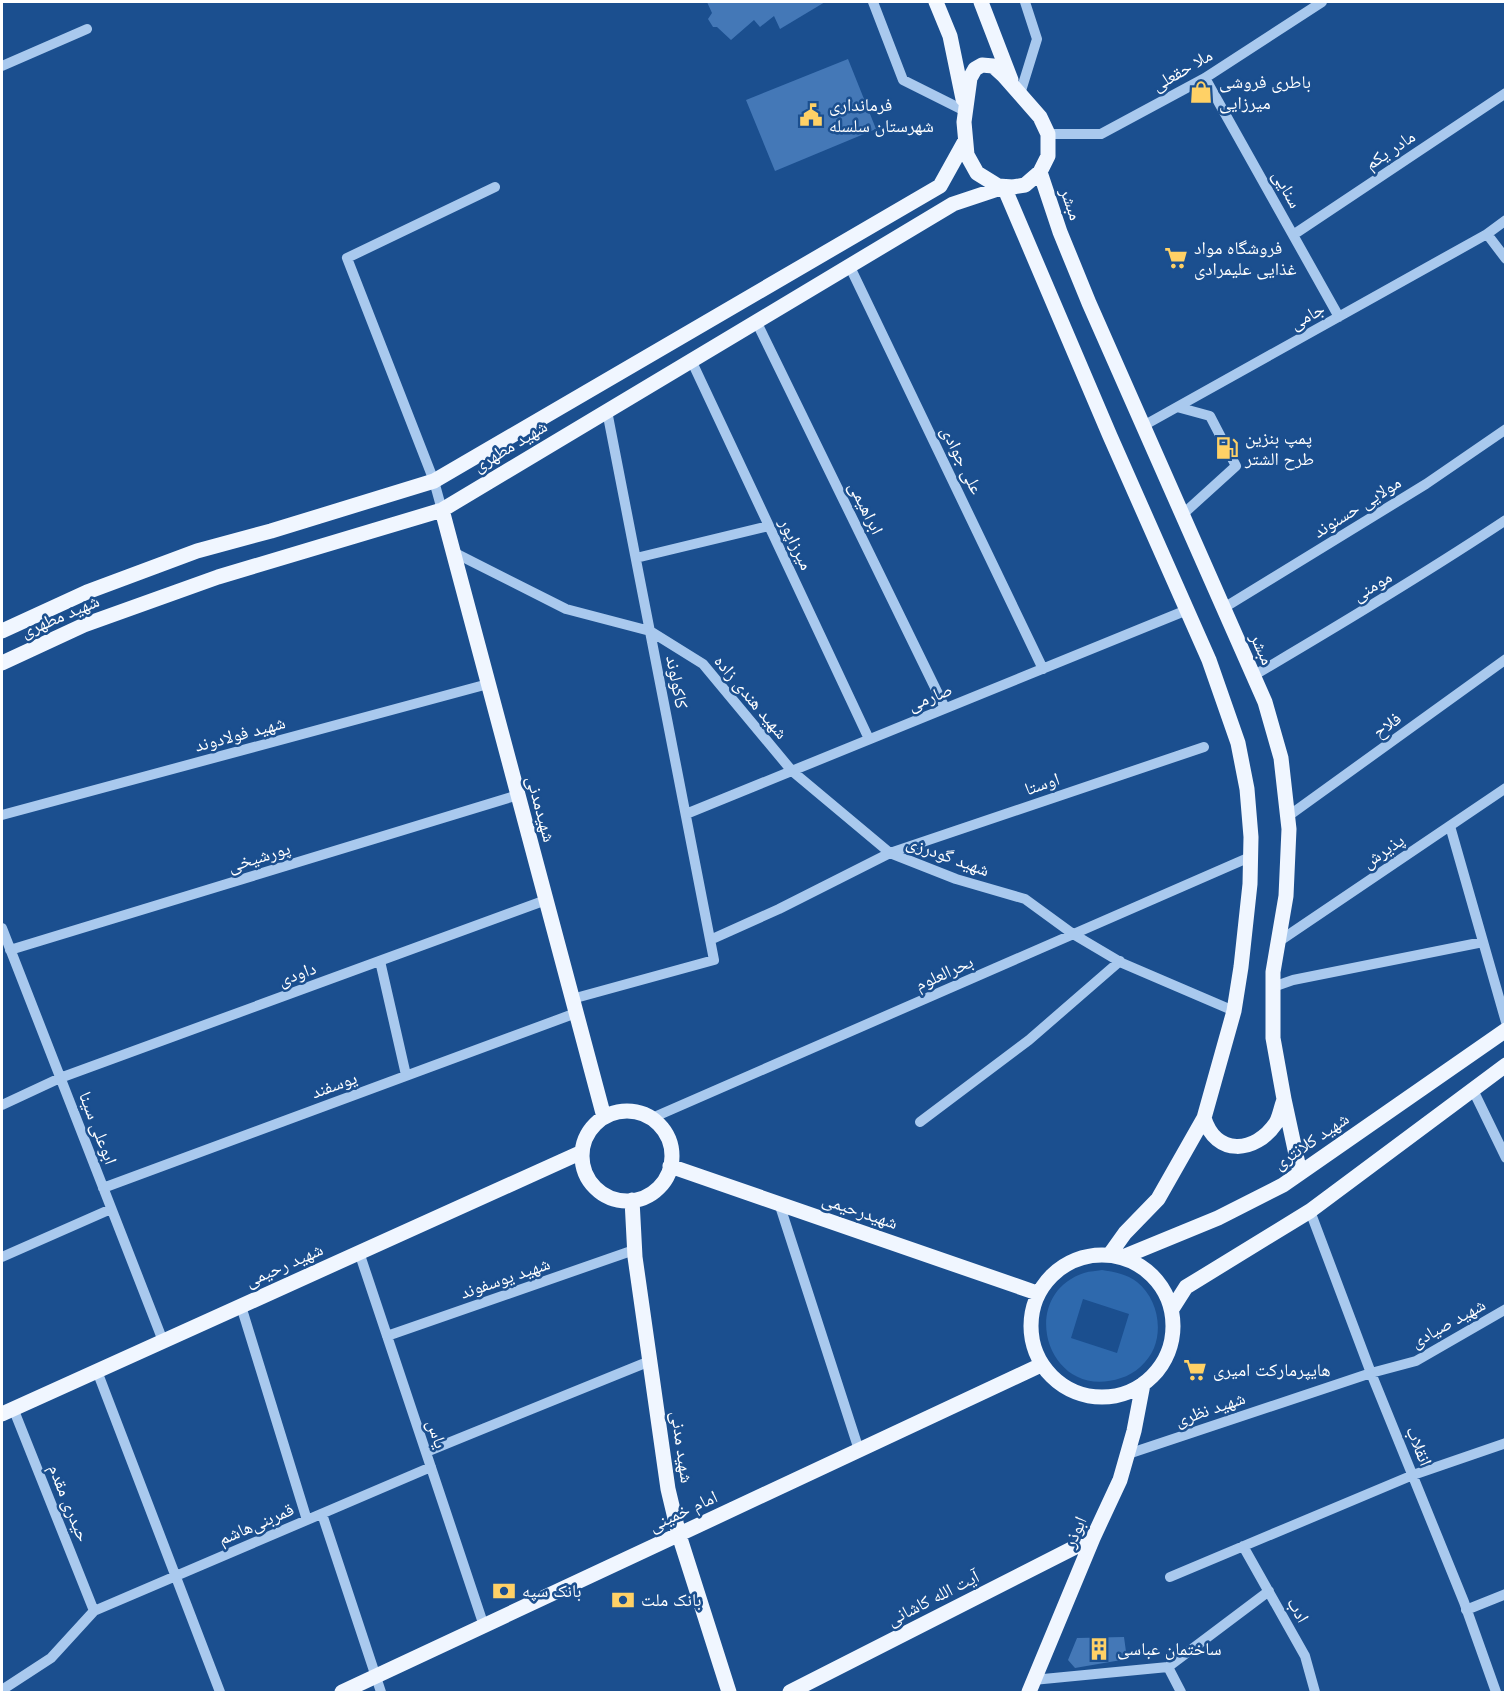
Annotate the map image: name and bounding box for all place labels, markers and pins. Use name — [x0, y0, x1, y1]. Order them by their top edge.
place label: باطری فروشی میرزایی — [1219, 69, 1311, 114]
shop icon: باطری فروشی میرزایی — [1188, 79, 1214, 105]
place label: فرمانداری شهرستان سلسله — [829, 92, 934, 137]
public building icon: فرمانداری شهرستان سلسله — [798, 102, 824, 128]
place label: فروشگاه مواد غذایی علیمرادی — [1194, 235, 1297, 280]
supermarket icon: فروشگاه مواد غذایی علیمرادی — [1163, 245, 1189, 271]
place label: پمپ بنزین طرح الشتر — [1244, 425, 1314, 471]
fuel station icon: پمپ بنزین طرح الشتر — [1214, 435, 1240, 461]
supermarket icon: هایپرمارکت امیری — [1182, 1357, 1208, 1383]
place label: هایپرمارکت امیری — [1213, 1357, 1331, 1381]
bank icon: بانک سپه — [491, 1578, 517, 1604]
place label: بانک سپه — [522, 1578, 582, 1602]
bank icon: بانک ملت — [610, 1587, 636, 1613]
place label: بانک ملت — [641, 1587, 701, 1611]
building icon: ساختمان عباسی — [1086, 1636, 1112, 1662]
place label: ساختمان عباسی — [1117, 1636, 1222, 1660]

